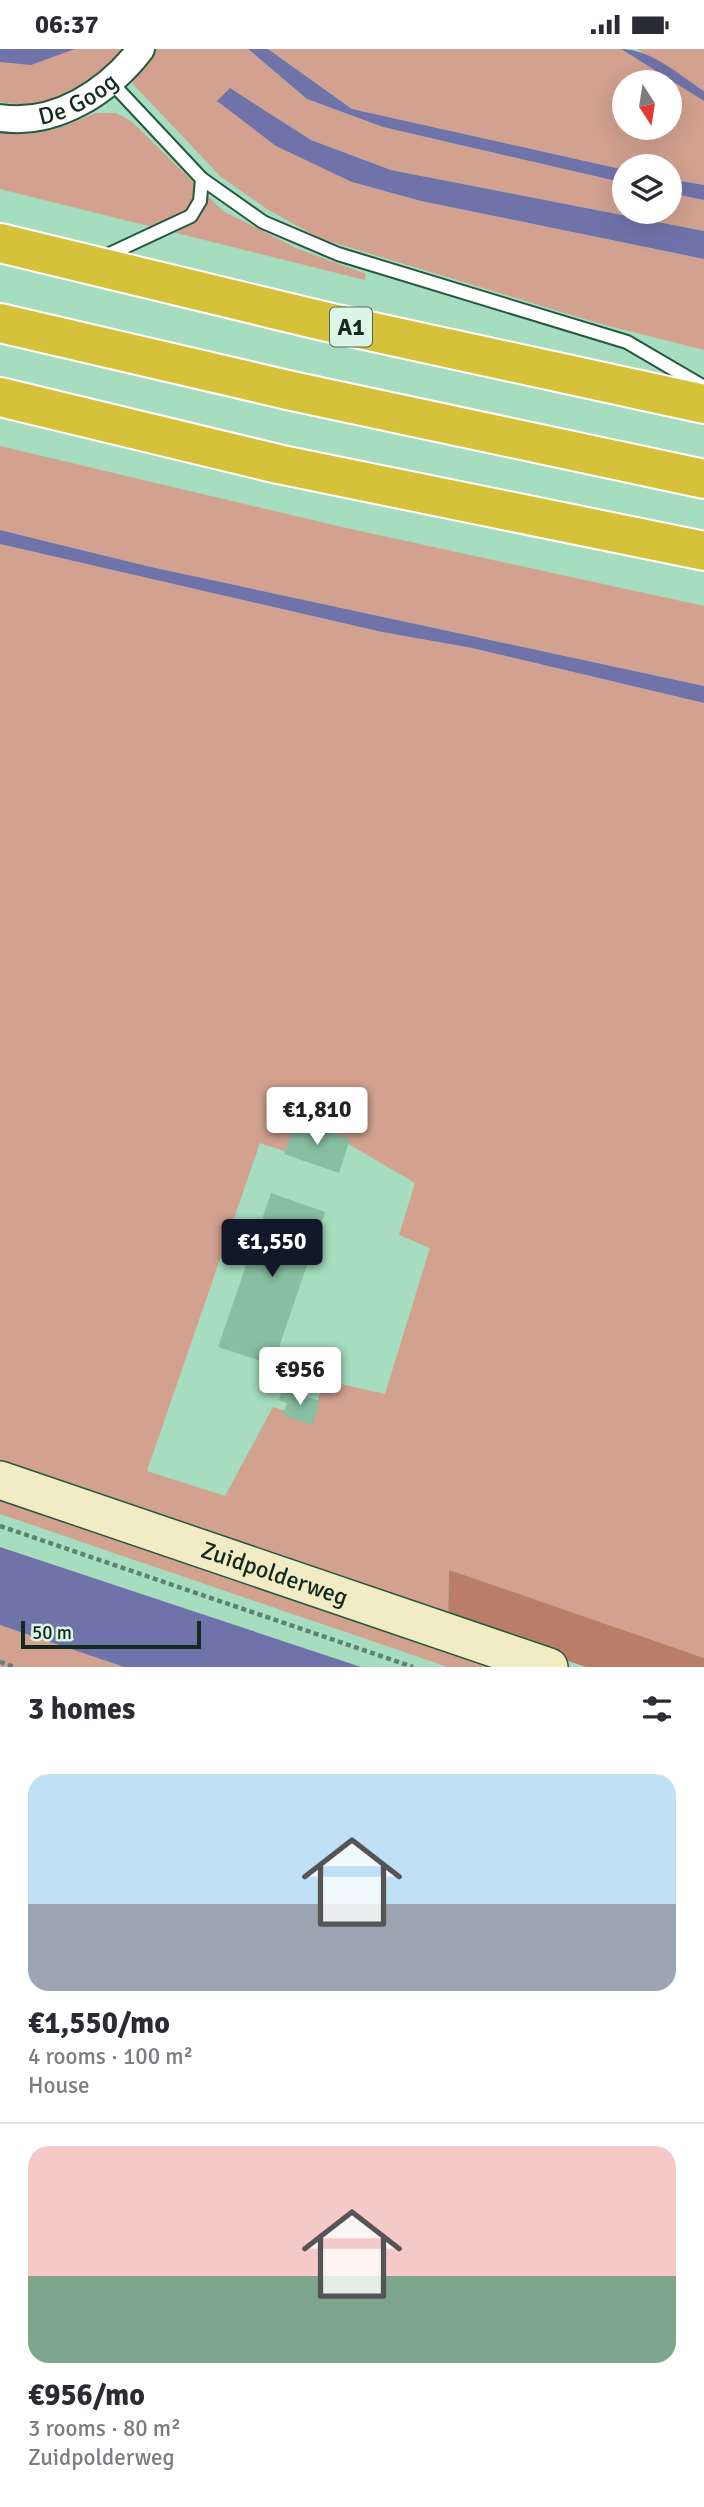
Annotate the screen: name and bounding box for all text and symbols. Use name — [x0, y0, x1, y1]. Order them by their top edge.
text: 06:37 — [35, 9, 99, 41]
street label: De Goog — [35, 66, 124, 132]
north arrow — [612, 70, 682, 140]
map controls — [612, 70, 682, 224]
button: layers — [612, 154, 682, 224]
road number: A1 — [330, 307, 372, 347]
pin: €1,810 — [260, 1087, 374, 1147]
text: €1,810 — [283, 1095, 351, 1124]
pin: €1,550 — [215, 1219, 329, 1279]
text: €1,550 — [238, 1227, 306, 1256]
pin: €956 — [259, 1347, 341, 1407]
text: €956 — [275, 1355, 325, 1384]
street label: Zuidpolderweg — [197, 1535, 352, 1612]
scale bar — [21, 1618, 201, 1650]
text: 50 m — [32, 1621, 72, 1645]
icon: filters — [638, 1690, 676, 1728]
text: 3 homes — [28, 1691, 135, 1728]
icon: home — [289, 1819, 415, 1945]
text: €1,550/mo — [28, 2005, 170, 2042]
text: 4 rooms · 100 m² — [28, 2042, 193, 2071]
text: House — [28, 2071, 90, 2100]
icon: home — [289, 2191, 415, 2317]
text: €956/mo — [28, 2377, 145, 2414]
text: 3 rooms · 80 m² — [28, 2414, 181, 2443]
text: Zuidpolderweg — [28, 2443, 175, 2472]

